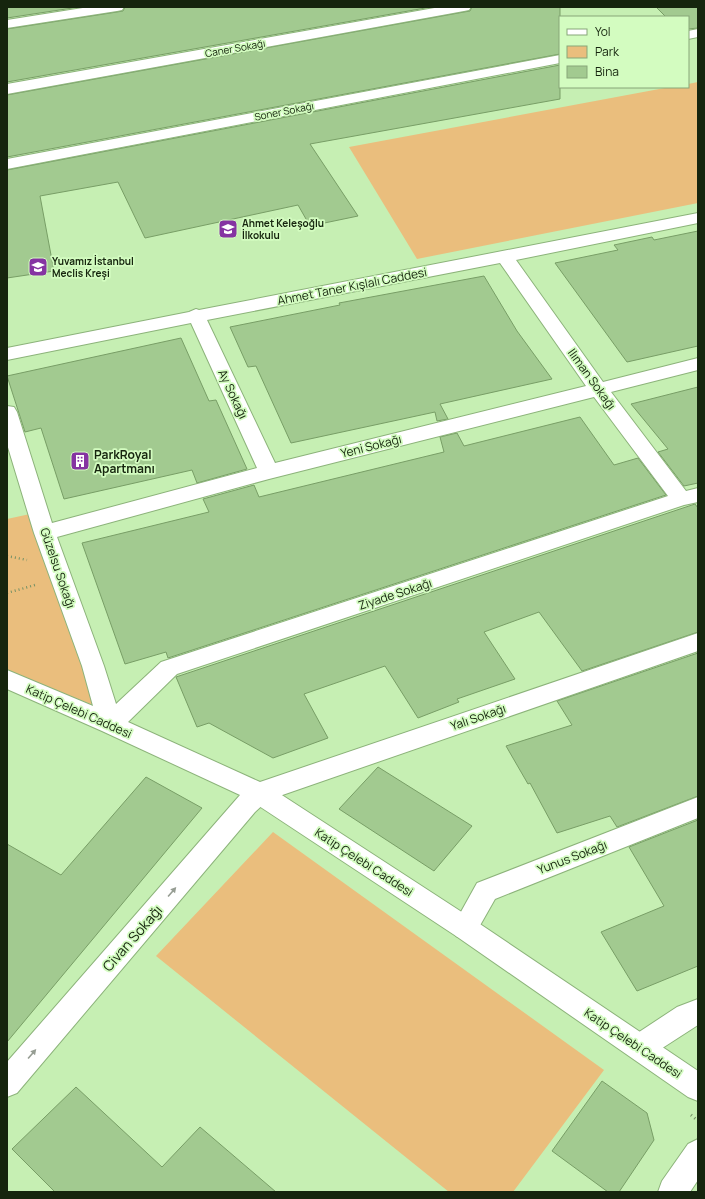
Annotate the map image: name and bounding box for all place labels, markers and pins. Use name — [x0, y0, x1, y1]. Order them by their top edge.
place label: Ahmet Keleşoğlu İlkokulu — [242, 216, 324, 242]
school or university icon: Ahmet Keleşoğlu İlkokulu — [217, 218, 239, 240]
place label: Yuvamız İstanbul Meclis Kreşi — [52, 254, 134, 280]
school or university icon: Yuvamız İstanbul Meclis Kreşi — [27, 256, 49, 278]
place label: ParkRoyal Apartmanı — [94, 446, 155, 477]
building icon: ParkRoyal Apartmanı — [69, 450, 91, 472]

